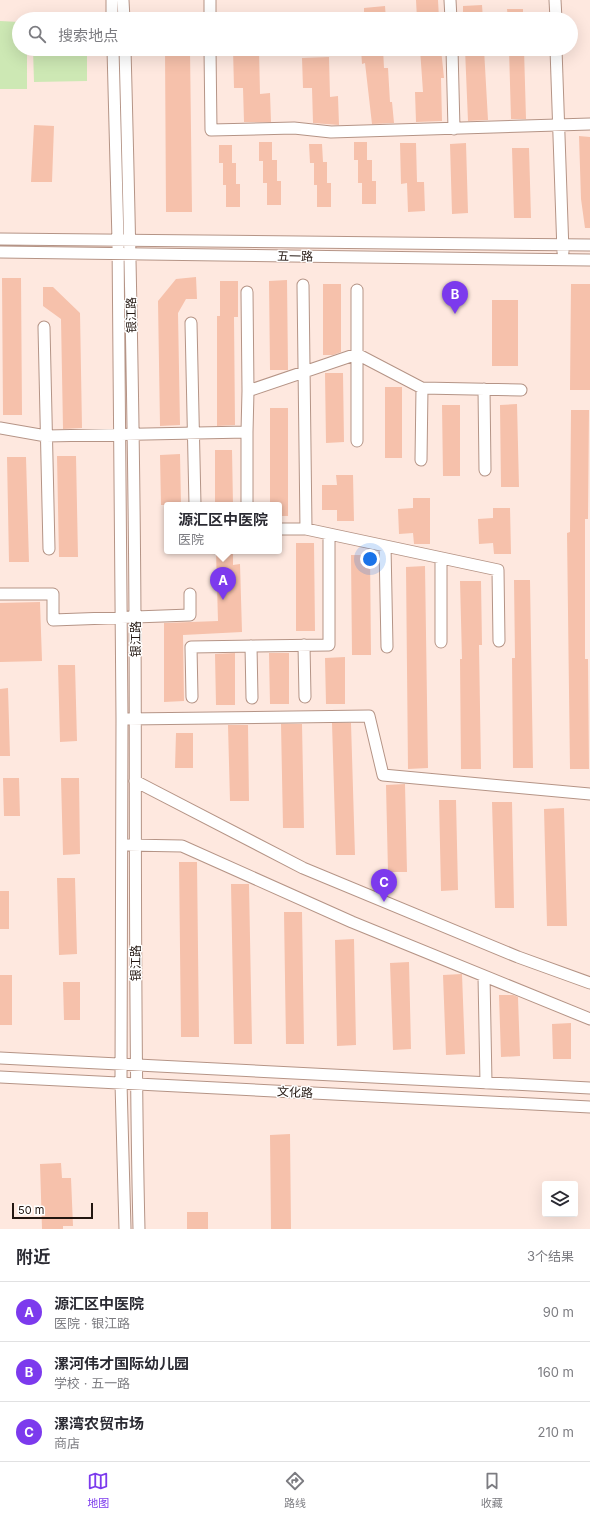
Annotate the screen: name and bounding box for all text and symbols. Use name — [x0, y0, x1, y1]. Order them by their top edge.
search box — [12, 12, 578, 56]
icon: search — [26, 23, 48, 45]
text: 搜索地点 — [58, 26, 118, 45]
street label: 五一路 — [277, 248, 313, 264]
pin: B — [442, 281, 468, 314]
street label: 银江路 — [123, 297, 139, 333]
popup — [164, 502, 282, 554]
text: 源汇区中医院 — [178, 510, 268, 529]
text: 医院 — [178, 531, 204, 547]
your location — [360, 549, 380, 569]
pin: A — [210, 567, 236, 600]
street label: 银江路 — [128, 621, 143, 657]
pin: C — [371, 869, 397, 902]
street label: 银江路 — [128, 945, 143, 981]
street label: 文化路 — [277, 1084, 313, 1100]
map controls — [542, 1181, 578, 1217]
button: layers — [542, 1181, 578, 1217]
scale bar — [12, 1201, 93, 1220]
text: 50 m — [18, 1203, 44, 1217]
text: 附近 — [16, 1247, 50, 1267]
text: 3个结果 — [527, 1248, 574, 1264]
text: 源汇区中医院 — [54, 1294, 144, 1313]
text: A — [24, 1304, 34, 1320]
text: 90 m — [543, 1304, 574, 1320]
text: 医院 · 银江路 — [54, 1315, 130, 1331]
text: 漯河伟才国际幼儿园 — [54, 1354, 189, 1373]
text: B — [25, 1364, 33, 1380]
text: 160 m — [537, 1364, 574, 1380]
text: 学校 · 五一路 — [54, 1375, 130, 1391]
text: 漯湾农贸市场 — [54, 1414, 144, 1433]
text: C — [24, 1424, 34, 1440]
text: 210 m — [538, 1424, 574, 1440]
text: 商店 — [54, 1435, 80, 1451]
tab: 地图 — [87, 1470, 109, 1510]
tab: 路线 — [284, 1470, 306, 1510]
tab: 收藏 — [481, 1470, 503, 1510]

